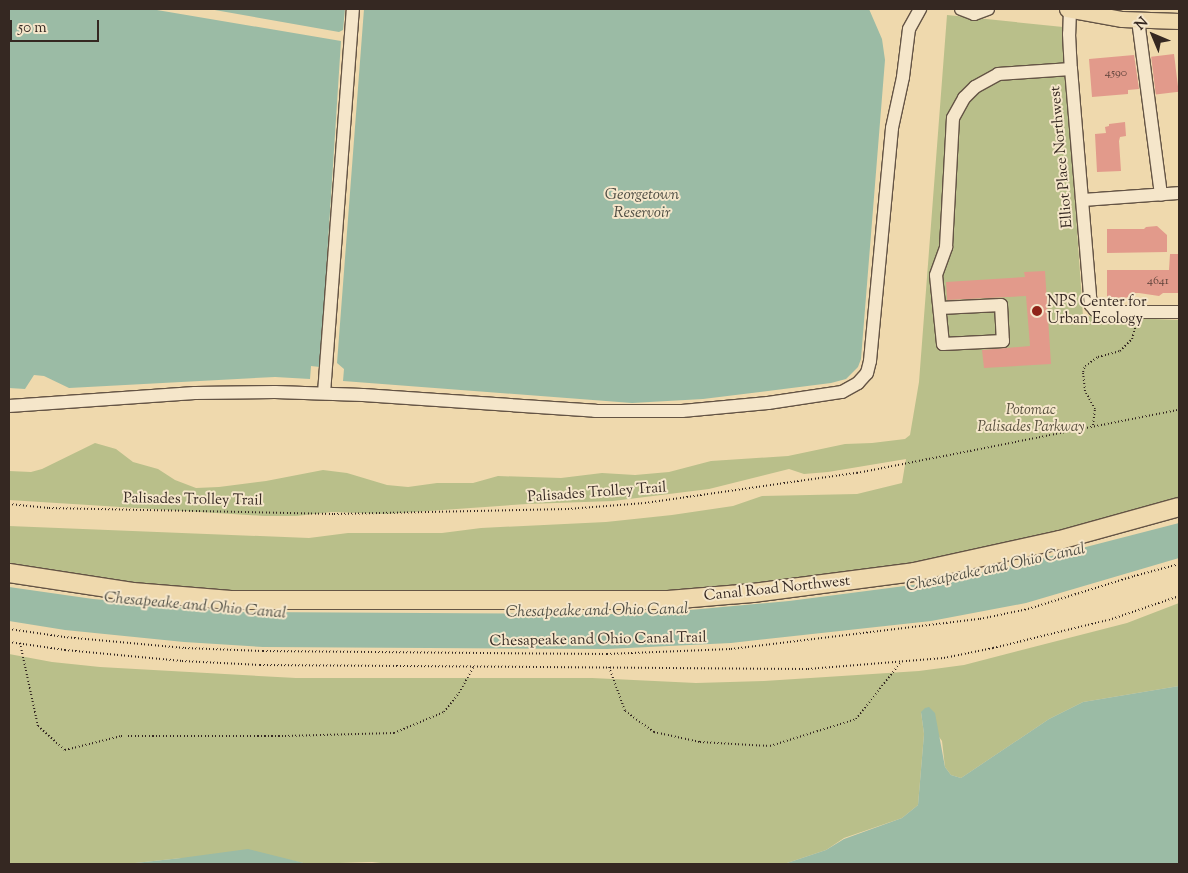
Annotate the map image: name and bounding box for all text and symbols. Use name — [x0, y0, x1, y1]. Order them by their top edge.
scale bar — [12, 10, 101, 42]
north arrow — [1128, 10, 1178, 60]
text: N — [1131, 13, 1153, 35]
text: 50 m — [18, 18, 47, 39]
house number: 4590 — [1105, 67, 1127, 81]
street label: Elliot Place Northwest — [1047, 85, 1077, 229]
water label: Georgetown Reservoir — [605, 186, 679, 224]
house number: 4641 — [1147, 275, 1169, 289]
place label: NPS Center for Urban Ecology — [1047, 293, 1147, 328]
marker: NPS Center for Urban Ecology — [1031, 305, 1043, 317]
park label: Potomac Palisades Parkway — [978, 401, 1084, 436]
street label: Palisades Trolley Trail — [527, 479, 667, 507]
street label: Palisades Trolley Trail — [123, 490, 263, 510]
water label: Chesapeake and Ohio Canal — [905, 541, 1087, 597]
street label: Canal Road Northwest — [703, 572, 851, 606]
water label: Chesapeake and Ohio Canal — [103, 589, 287, 625]
water label: Chesapeake and Ohio Canal — [506, 601, 688, 623]
street label: Chesapeake and Ohio Canal Trail — [489, 629, 707, 651]

